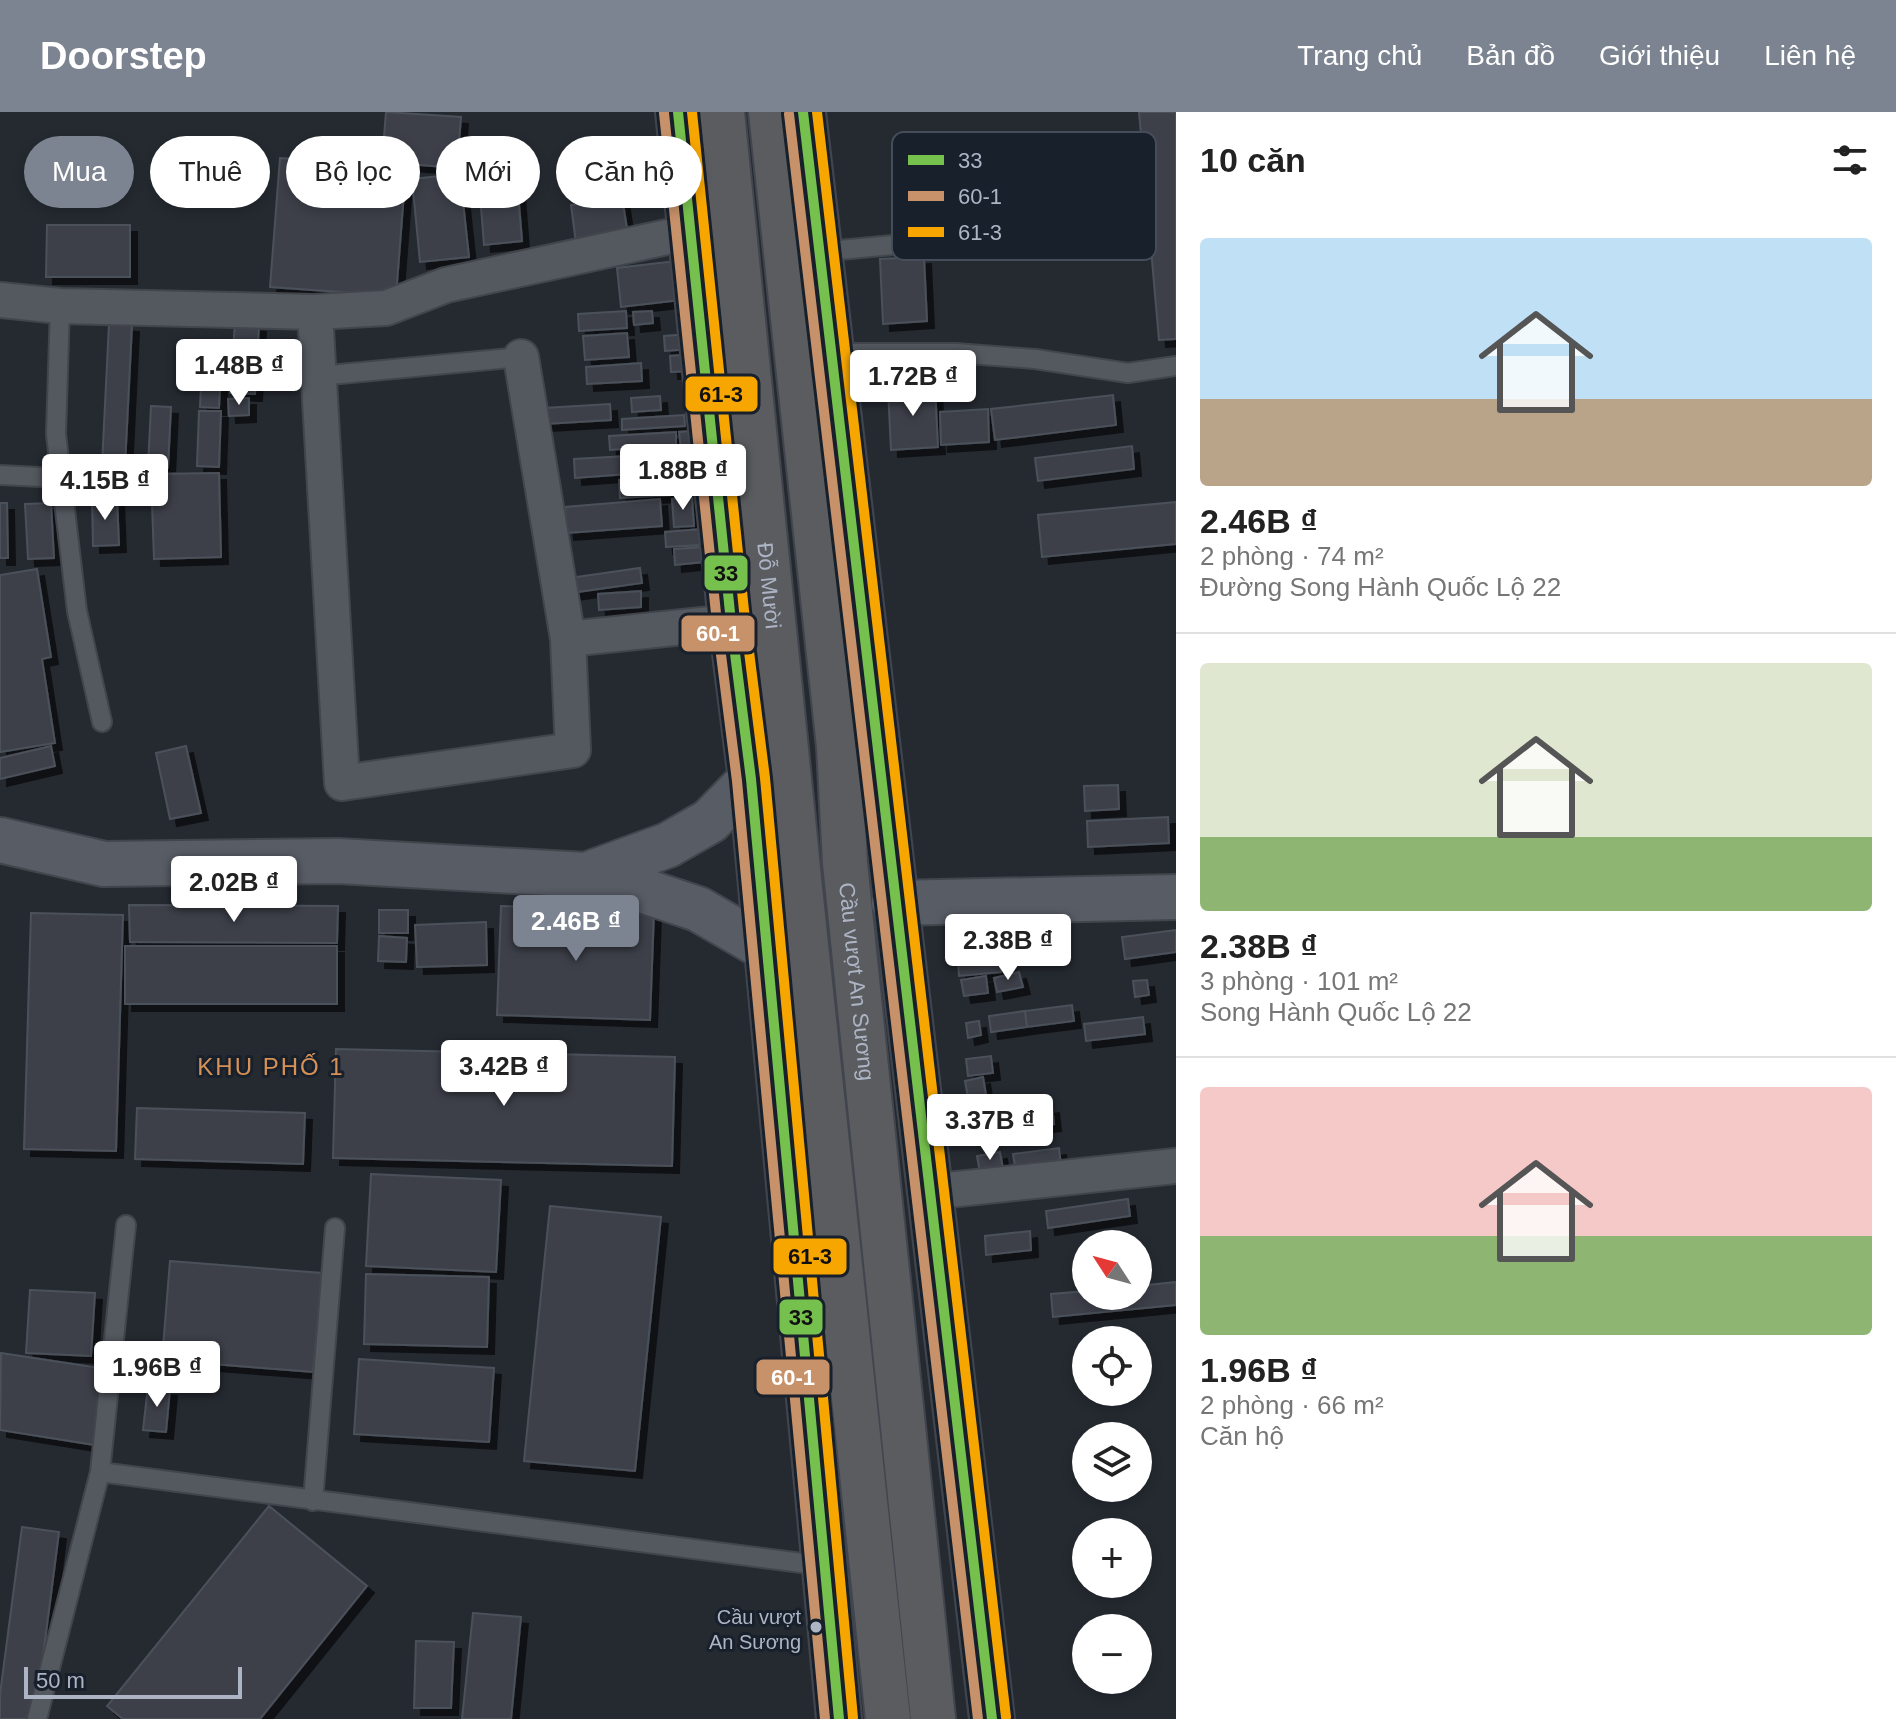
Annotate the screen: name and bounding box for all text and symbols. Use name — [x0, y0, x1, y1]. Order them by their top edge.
text: Doorstep — [40, 35, 207, 77]
text: Trang chủ — [1297, 40, 1422, 71]
text: Bản đồ — [1466, 40, 1555, 71]
text: Giới thiệu — [1599, 40, 1720, 71]
text: Liên hệ — [1764, 40, 1856, 71]
legend — [892, 132, 1156, 260]
chip: Mua — [24, 136, 134, 208]
chip: Thuê — [150, 136, 270, 208]
chip: Bộ lọc — [286, 136, 420, 208]
chip: Mới — [436, 136, 540, 208]
chip: Căn hộ — [556, 136, 702, 208]
icon: filters — [1828, 138, 1872, 182]
text: 10 căn — [1200, 141, 1306, 179]
text: 33 — [958, 148, 982, 173]
text: 60-1 — [958, 184, 1002, 209]
text: 61-3 — [958, 220, 1002, 245]
icon: home — [1464, 290, 1608, 434]
pin: 1.48B ₫ — [165, 339, 313, 407]
text: 1.48B ₫ — [194, 350, 284, 380]
pin: 1.72B ₫ — [839, 350, 987, 418]
text: 1.72B ₫ — [868, 361, 958, 391]
line badge: 61-3 — [684, 375, 759, 413]
text: 61-3 — [699, 382, 743, 407]
pin: 1.88B ₫ — [609, 444, 757, 512]
pin: 4.15B ₫ — [31, 454, 179, 522]
text: 1.88B ₫ — [638, 455, 728, 485]
text: 4.15B ₫ — [60, 465, 150, 495]
text: 2.46B ₫ — [1200, 502, 1318, 540]
street label: Đỗ Mười — [752, 541, 786, 630]
text: 2 phòng · 74 m² — [1200, 541, 1384, 571]
line badge: 33 — [703, 554, 749, 592]
text: 33 — [714, 561, 738, 586]
text: Đường Song Hành Quốc Lộ 22 — [1200, 572, 1561, 602]
line badge: 60-1 — [680, 614, 756, 653]
text: 60-1 — [696, 621, 740, 646]
icon: home — [1464, 715, 1608, 859]
pin: 2.02B ₫ — [160, 856, 308, 924]
text: 2.02B ₫ — [189, 867, 279, 897]
street label: Cầu vượt An Sương — [834, 881, 879, 1082]
pin: 2.46B ₫ — [502, 895, 650, 963]
text: 2.46B ₫ — [531, 906, 621, 936]
pin: 2.38B ₫ — [934, 914, 1082, 982]
text: 2.38B ₫ — [963, 925, 1053, 955]
text: 2.38B ₫ — [1200, 927, 1318, 965]
text: 3 phòng · 101 m² — [1200, 966, 1398, 996]
text: Song Hành Quốc Lộ 22 — [1200, 997, 1472, 1027]
pin: 3.42B ₫ — [430, 1040, 578, 1108]
text: 3.42B ₫ — [459, 1051, 549, 1081]
district label: KHU PHỐ 1 — [197, 1053, 345, 1080]
pin: 3.37B ₫ — [916, 1094, 1064, 1162]
text: 3.37B ₫ — [945, 1105, 1035, 1135]
icon: home — [1464, 1139, 1608, 1283]
north arrow — [1072, 1230, 1152, 1310]
map controls — [1072, 1230, 1152, 1694]
line badge: 61-3 — [772, 1237, 848, 1276]
text: 61-3 — [788, 1244, 832, 1269]
line badge: 33 — [778, 1298, 824, 1336]
text: 33 — [789, 1305, 813, 1330]
button: locate — [1072, 1326, 1152, 1406]
pin: 1.96B ₫ — [83, 1341, 231, 1409]
text: 1.96B ₫ — [1200, 1351, 1318, 1389]
text: 1.96B ₫ — [112, 1352, 202, 1382]
line badge: 60-1 — [755, 1358, 831, 1396]
text: 60-1 — [771, 1365, 815, 1390]
text: 2 phòng · 66 m² — [1200, 1390, 1384, 1420]
text: Căn hộ — [1200, 1421, 1284, 1451]
button: layers — [1072, 1422, 1152, 1502]
button: + — [1072, 1518, 1152, 1598]
place label: Cầu vượt An Sương — [709, 1606, 801, 1653]
button: − — [1072, 1614, 1152, 1694]
marker: Cầu vượt An Sương — [808, 1619, 824, 1635]
scale bar — [24, 1663, 242, 1699]
text: 50 m — [36, 1668, 85, 1693]

